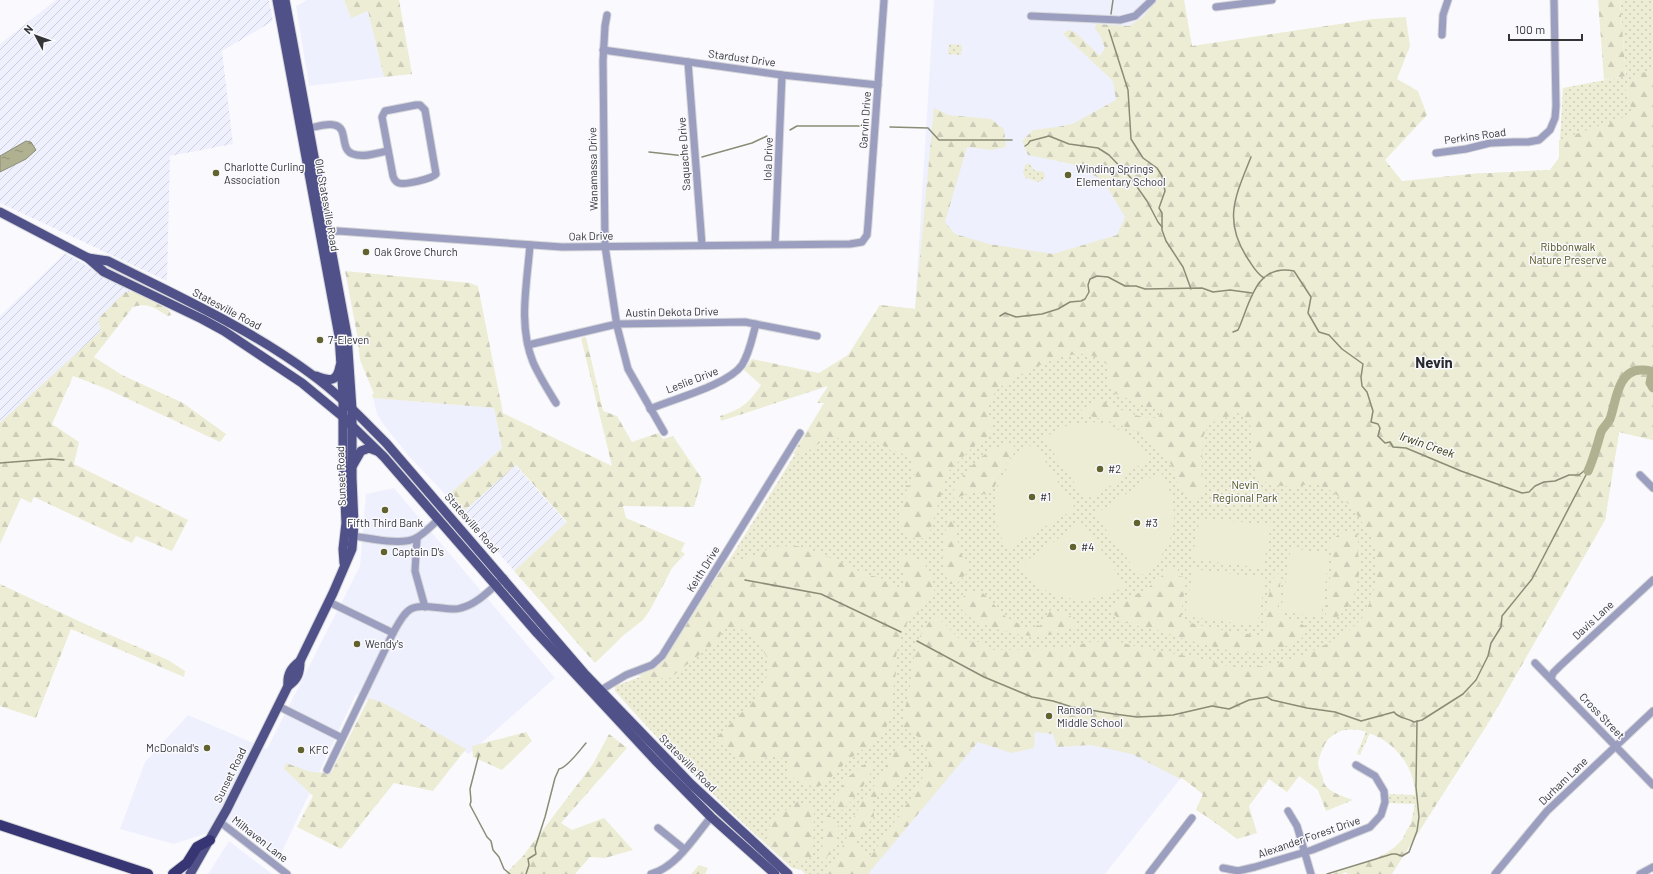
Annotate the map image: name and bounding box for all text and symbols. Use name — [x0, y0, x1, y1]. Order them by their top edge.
north arrow — [16, 16, 56, 56]
scale bar — [1509, 16, 1582, 42]
text: N — [21, 22, 35, 36]
text: 100 m — [1515, 22, 1545, 36]
street label: Stardust Drive — [708, 46, 777, 69]
street label: Garvin Drive — [856, 91, 873, 149]
street label: Saquache Drive — [674, 117, 693, 191]
street label: Perkins Road — [1443, 125, 1507, 146]
street label: Wanamassa Drive — [585, 127, 600, 211]
street label: Iola Drive — [760, 137, 775, 181]
street label: Old Statesville Road — [313, 158, 342, 252]
place label: Charlotte Curling Association — [224, 160, 304, 186]
place label: Winding Springs Elementary School — [1076, 162, 1166, 188]
marker: Charlotte Curling Association — [211, 168, 221, 178]
marker: Winding Springs Elementary School — [1063, 170, 1073, 180]
street label: Oak Drive — [569, 229, 614, 242]
park label: Ribbonwalk Nature Preserve — [1529, 240, 1607, 266]
place label: Oak Grove Church — [374, 245, 458, 258]
marker: Oak Grove Church — [361, 247, 371, 257]
street label: Statesville Road — [191, 285, 264, 332]
street label: Austin Dekota Drive — [625, 304, 719, 319]
place label: 7-Eleven — [328, 333, 369, 346]
marker: 7-Eleven — [315, 335, 325, 345]
district label: Nevin — [1415, 353, 1453, 371]
street label: Leslie Drive — [664, 364, 720, 395]
water label: Irwin Creek — [1398, 428, 1457, 460]
street label: Sunset Road — [333, 446, 348, 506]
place label: #2 — [1108, 462, 1121, 475]
marker: #2 — [1095, 464, 1105, 474]
park label: Nevin Regional Park — [1212, 478, 1278, 504]
street label: Statesville Road — [443, 490, 502, 556]
place label: #1 — [1040, 490, 1051, 503]
marker: #1 — [1027, 492, 1037, 502]
marker: Fifth Third Bank — [380, 505, 390, 515]
place label: Fifth Third Bank — [347, 516, 424, 529]
place label: #3 — [1145, 516, 1158, 529]
marker: #3 — [1132, 518, 1142, 528]
place label: #4 — [1081, 540, 1094, 553]
marker: #4 — [1068, 542, 1078, 552]
street label: Keith Drive — [683, 543, 722, 594]
place label: Captain D's — [392, 545, 444, 558]
marker: Captain D's — [379, 547, 389, 557]
street label: Davis Lane — [1569, 597, 1616, 642]
place label: Wendy's — [365, 637, 403, 650]
marker: Wendy's — [352, 639, 362, 649]
street label: Cross Street — [1577, 690, 1628, 741]
place label: Ranson Middle School — [1057, 703, 1123, 729]
marker: Ranson Middle School — [1044, 711, 1054, 721]
street label: Statesville Road — [657, 731, 720, 794]
place label: McDonald's — [146, 741, 199, 754]
marker: McDonald's — [202, 743, 212, 753]
place label: KFC — [309, 743, 329, 756]
street label: Sunset Road — [211, 745, 249, 805]
marker: KFC — [296, 745, 306, 755]
street label: Durham Lane — [1535, 754, 1590, 807]
street label: Milhaven Lane — [230, 813, 291, 865]
street label: Alexander Forest Drive — [1256, 813, 1362, 860]

